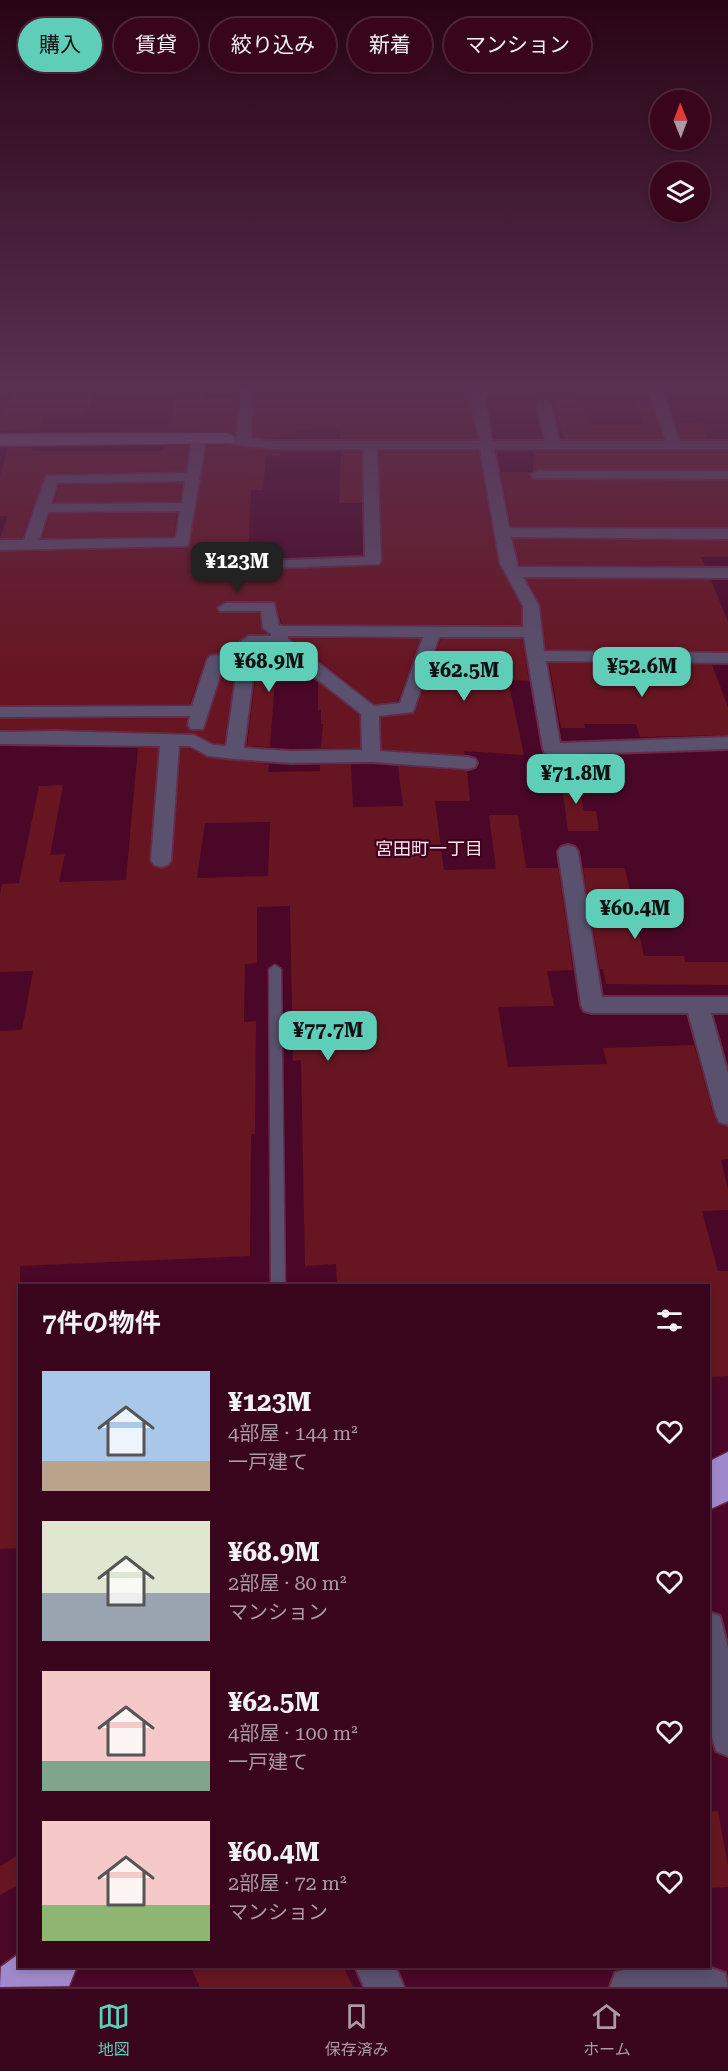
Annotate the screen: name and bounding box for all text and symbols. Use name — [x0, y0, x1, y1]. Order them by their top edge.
chip: 購入 — [18, 18, 102, 72]
chip: 賃貸 — [114, 18, 198, 72]
chip: 絞り込み — [210, 18, 336, 72]
chip: 新着 — [348, 18, 432, 72]
chip: マンション — [444, 18, 591, 72]
north arrow — [650, 90, 710, 150]
map controls — [650, 90, 710, 222]
button: layers — [650, 162, 710, 222]
pin: ¥123M — [195, 542, 279, 593]
text: ¥123M — [205, 549, 269, 573]
pin: ¥68.9M — [220, 642, 318, 693]
pin: ¥52.6M — [593, 647, 691, 698]
text: ¥68.9M — [234, 649, 304, 673]
pin: ¥62.5M — [415, 651, 513, 702]
text: ¥52.6M — [607, 654, 677, 678]
text: ¥62.5M — [429, 658, 499, 682]
pin: ¥71.8M — [527, 754, 625, 805]
text: ¥71.8M — [541, 761, 611, 785]
district label: 宮田町一丁目 — [375, 838, 483, 859]
pin: ¥60.4M — [586, 889, 684, 940]
text: ¥60.4M — [600, 896, 670, 920]
pin: ¥77.7M — [279, 1011, 377, 1062]
text: ¥77.7M — [293, 1018, 363, 1042]
icon: filters — [653, 1304, 686, 1337]
text: 7件の物件 — [42, 1308, 161, 1338]
text: ¥123M — [228, 1387, 311, 1417]
icon: home — [90, 1395, 162, 1467]
icon: heart — [653, 1415, 686, 1448]
text: 4部屋 · 144 m² — [228, 1421, 358, 1445]
text: 一戸建て — [228, 1450, 308, 1474]
text: ¥68.9M — [228, 1537, 320, 1567]
icon: home — [90, 1545, 162, 1617]
icon: heart — [653, 1565, 686, 1598]
text: 2部屋 · 80 m² — [228, 1571, 347, 1595]
text: マンション — [228, 1600, 328, 1624]
text: ¥62.5M — [228, 1687, 320, 1717]
icon: home — [90, 1695, 162, 1767]
icon: heart — [653, 1715, 686, 1748]
text: 4部屋 · 100 m² — [228, 1721, 358, 1745]
text: 一戸建て — [228, 1750, 308, 1774]
text: ¥60.4M — [228, 1837, 320, 1867]
icon: home — [90, 1845, 162, 1917]
icon: heart — [653, 1865, 686, 1898]
text: 2部屋 · 72 m² — [228, 1871, 347, 1895]
text: マンション — [228, 1900, 328, 1924]
tab: 地図 — [97, 2000, 130, 2060]
tab: 保存済み — [325, 2000, 389, 2060]
tab: ホーム — [583, 2000, 631, 2060]

